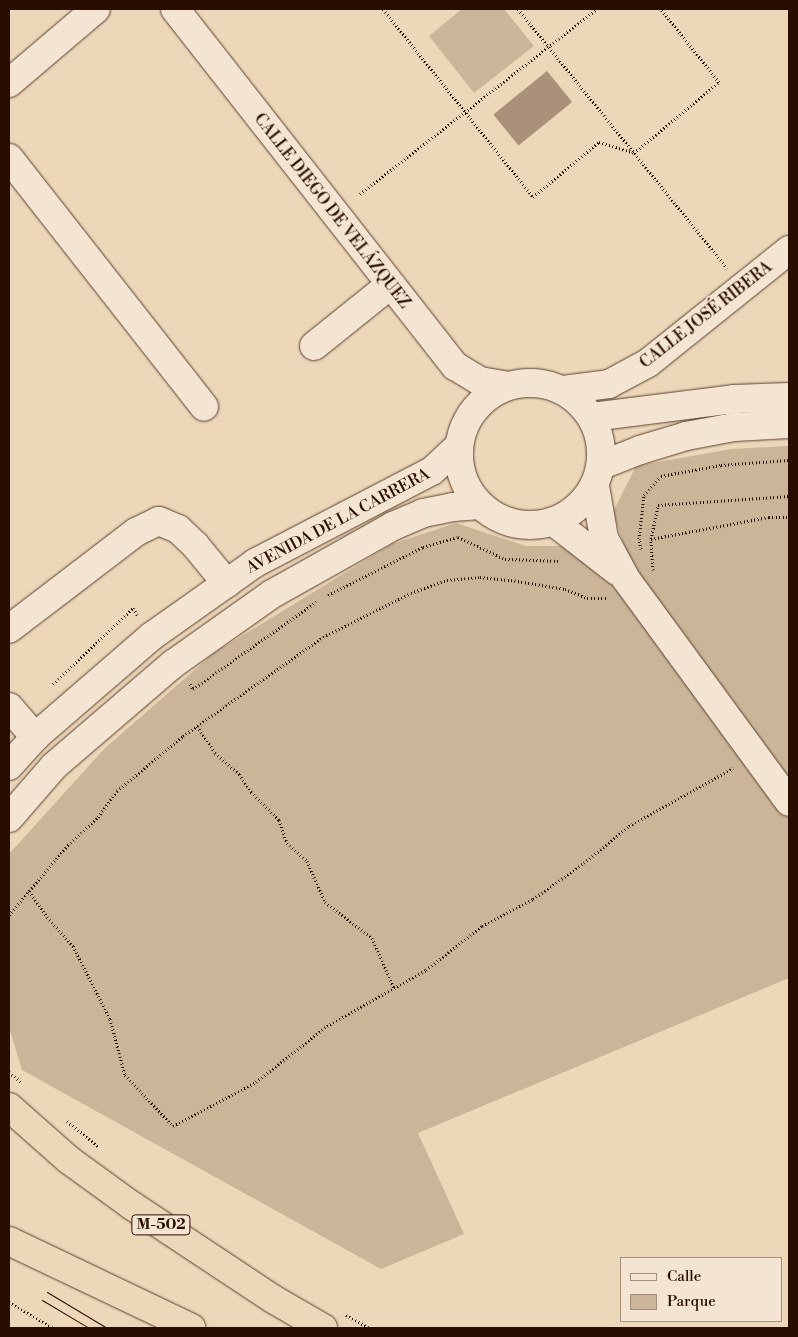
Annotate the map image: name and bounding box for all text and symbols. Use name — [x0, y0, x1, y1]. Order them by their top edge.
street label: CALLE DIEGO DE VELÁZQUEZ — [250, 110, 414, 312]
street label: CALLE JOSÉ RIBERA — [636, 257, 776, 373]
street label: AVENIDA DE LA CARRERA — [243, 464, 433, 578]
road number: M-502 — [131, 1212, 191, 1238]
legend — [620, 1257, 783, 1322]
text: Calle — [667, 1267, 701, 1286]
text: Parque — [667, 1292, 716, 1311]

